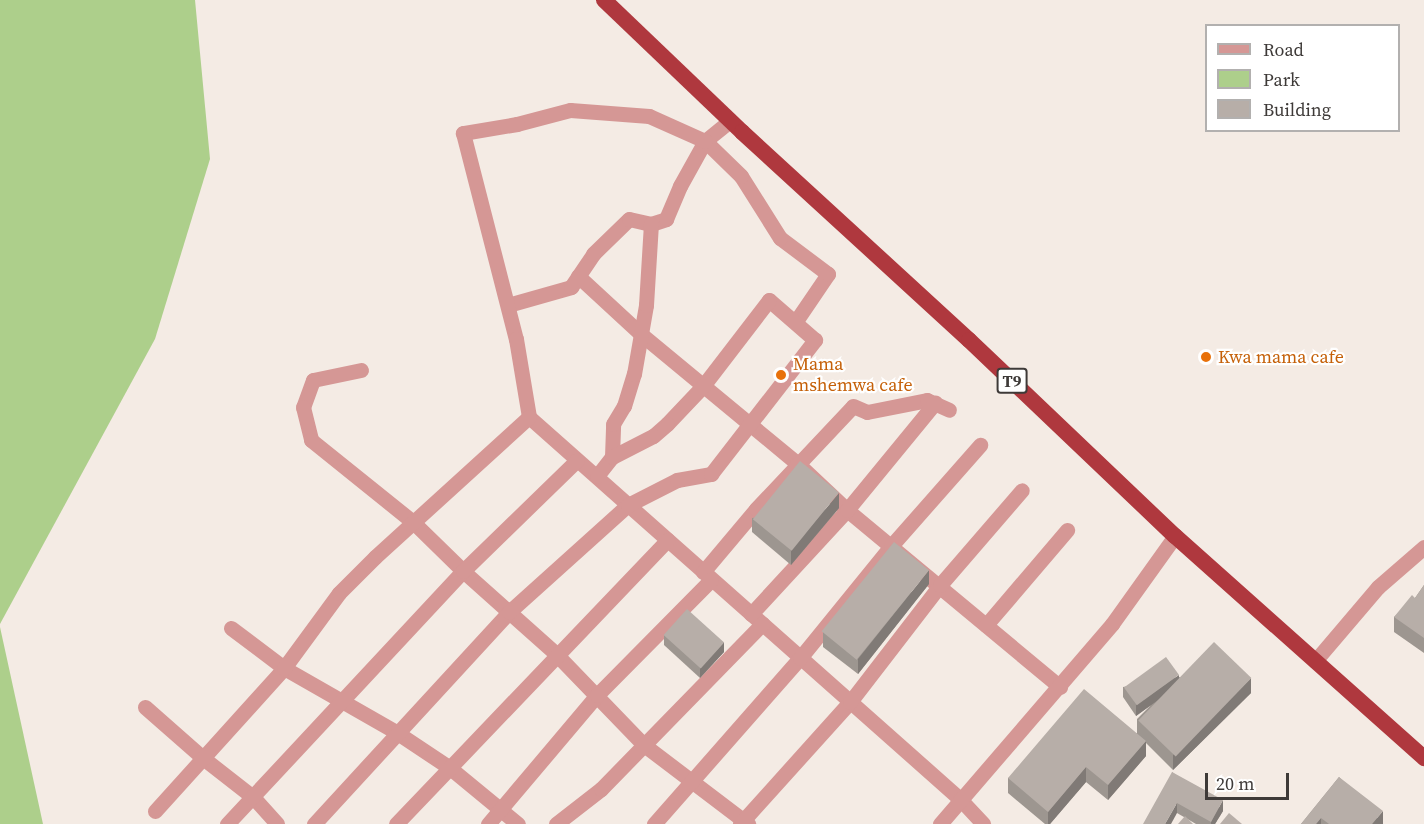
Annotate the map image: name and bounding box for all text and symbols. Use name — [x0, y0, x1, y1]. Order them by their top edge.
legend — [1205, 24, 1400, 132]
text: Road — [1263, 37, 1304, 62]
text: Park — [1263, 67, 1300, 92]
text: Building — [1263, 97, 1331, 122]
place label: Kwa mama cafe — [1218, 346, 1344, 368]
marker: Kwa mama cafe — [1199, 350, 1213, 364]
place label: Mama mshemwa cafe — [793, 354, 913, 397]
marker: Mama mshemwa cafe — [774, 368, 788, 382]
road number: T9 — [996, 368, 1028, 394]
scale bar — [1208, 761, 1292, 799]
text: 20 m — [1216, 771, 1254, 796]

